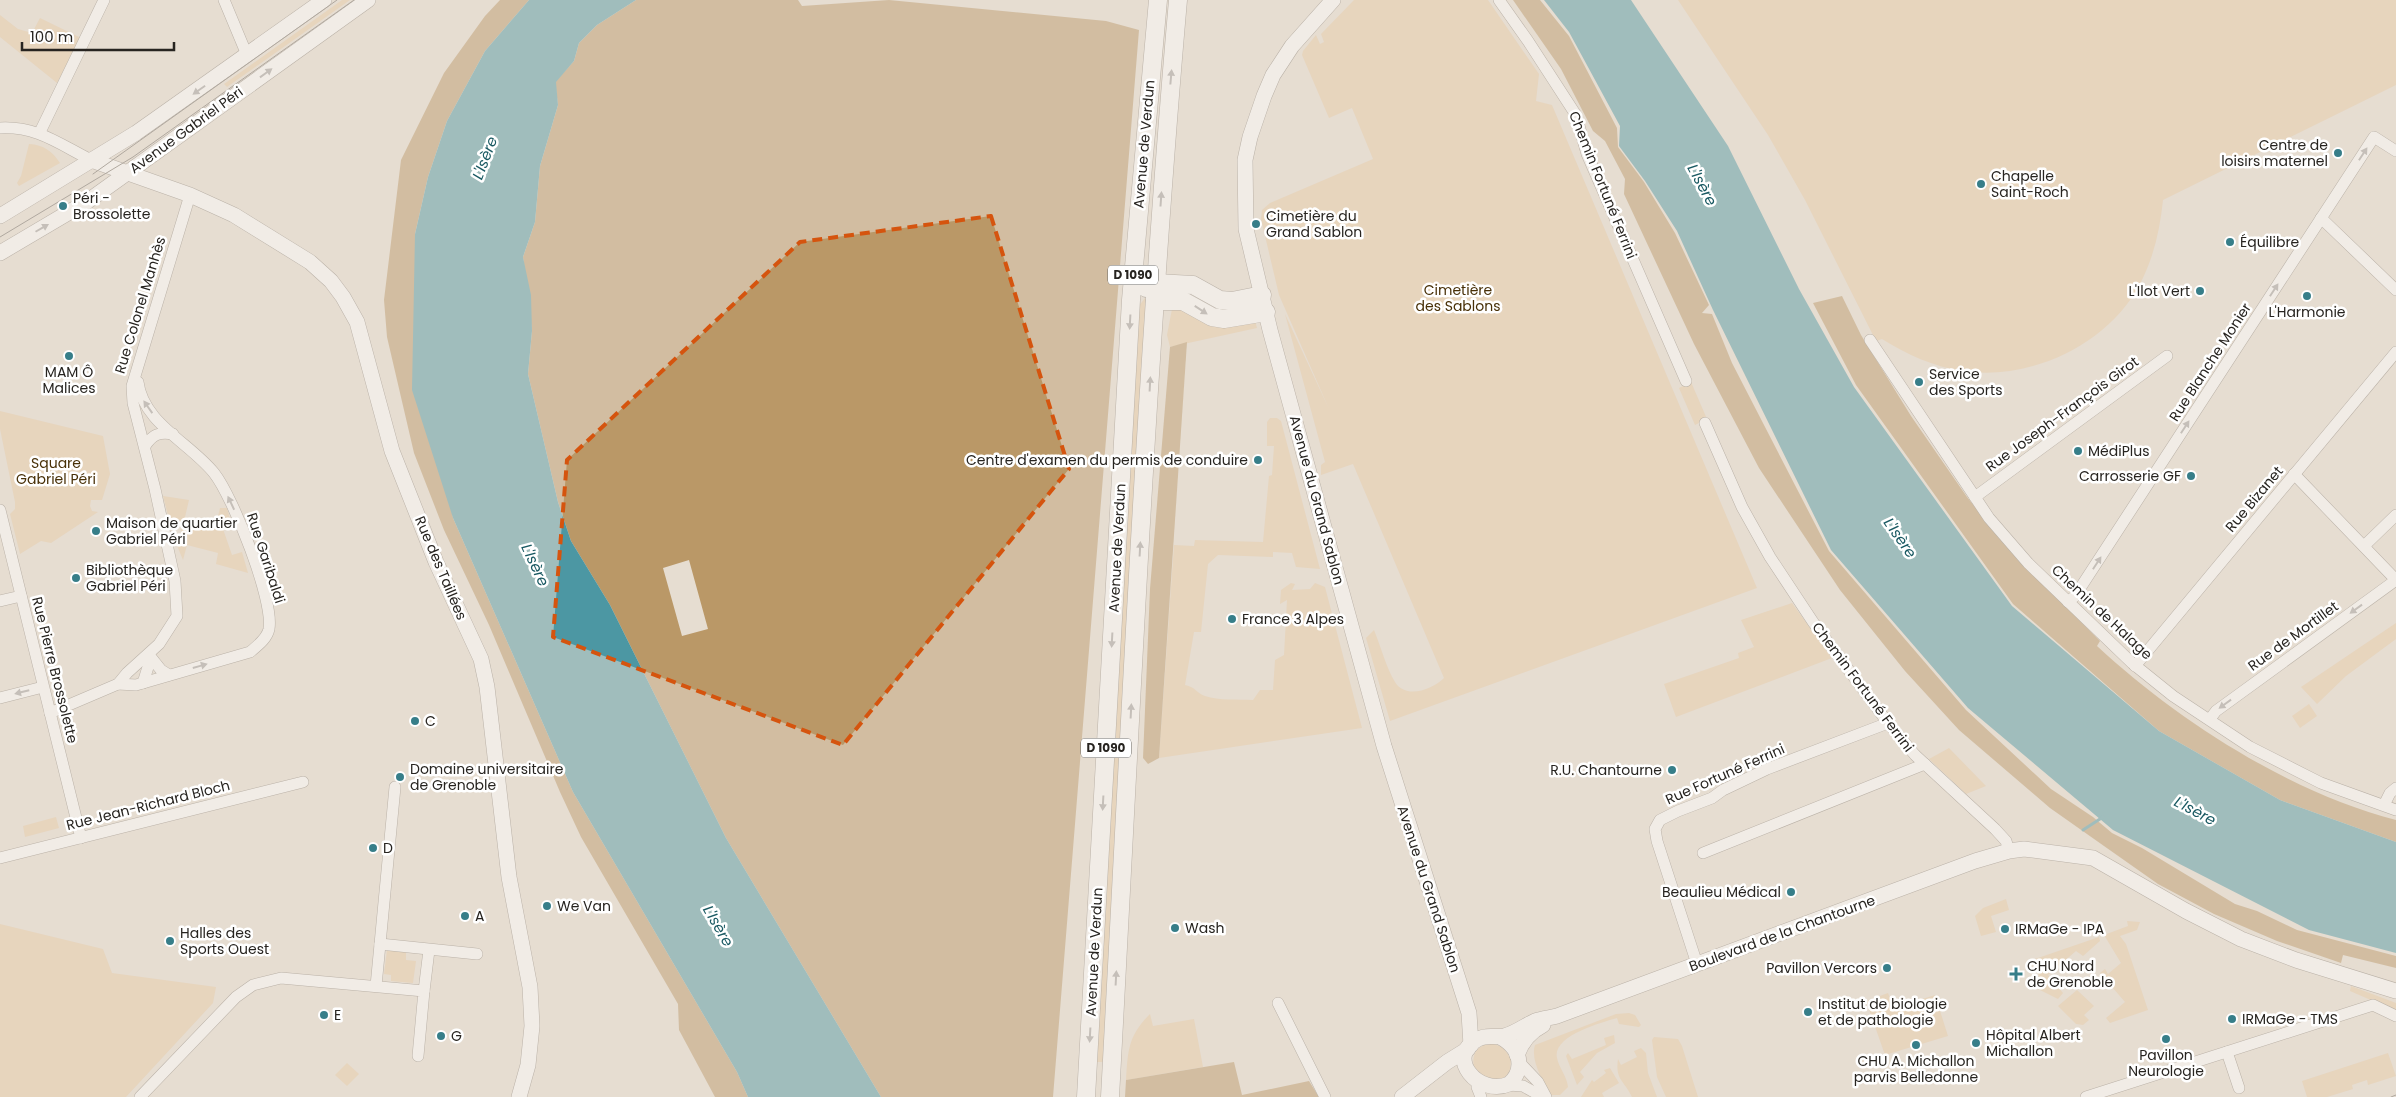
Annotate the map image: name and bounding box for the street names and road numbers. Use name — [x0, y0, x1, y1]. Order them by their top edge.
street label: Avenue de Verdun — [1128, 79, 1160, 209]
street label: Avenue Gabriel Péri — [125, 82, 247, 178]
street label: Chemin Fortuné Ferrini — [1564, 108, 1642, 262]
street label: Rue Colonel Manhès — [110, 234, 170, 376]
road number: D 1090 — [1108, 266, 1158, 284]
street label: Rue Blanche Monier — [2164, 299, 2256, 425]
street label: Rue Joseph-François Girot — [1981, 352, 2143, 476]
street label: Avenue du Grand Sablon — [1285, 413, 1349, 587]
street label: Rue Bizanet — [2220, 462, 2288, 536]
street label: Avenue de Verdun — [1104, 483, 1130, 613]
street label: Rue Garibaldi — [242, 510, 290, 606]
street label: Rue des Taillées — [410, 513, 472, 623]
street label: Chemin de Halage — [2047, 560, 2157, 664]
street label: Rue Pierre Brossolette — [27, 595, 83, 746]
street label: Rue de Mortillet — [2244, 596, 2342, 676]
street label: Chemin Fortuné Ferrini — [1808, 618, 1918, 756]
road number: D 1090 — [1081, 738, 1131, 758]
street label: Rue Fortuné Ferrini — [1662, 739, 1788, 809]
street label: Rue Jean-Richard Bloch — [64, 775, 232, 835]
street label: Avenue du Grand Sablon — [1392, 803, 1466, 975]
street label: Avenue de Verdun — [1081, 887, 1107, 1017]
street label: Boulevard de la Chantourne — [1686, 890, 1878, 976]

